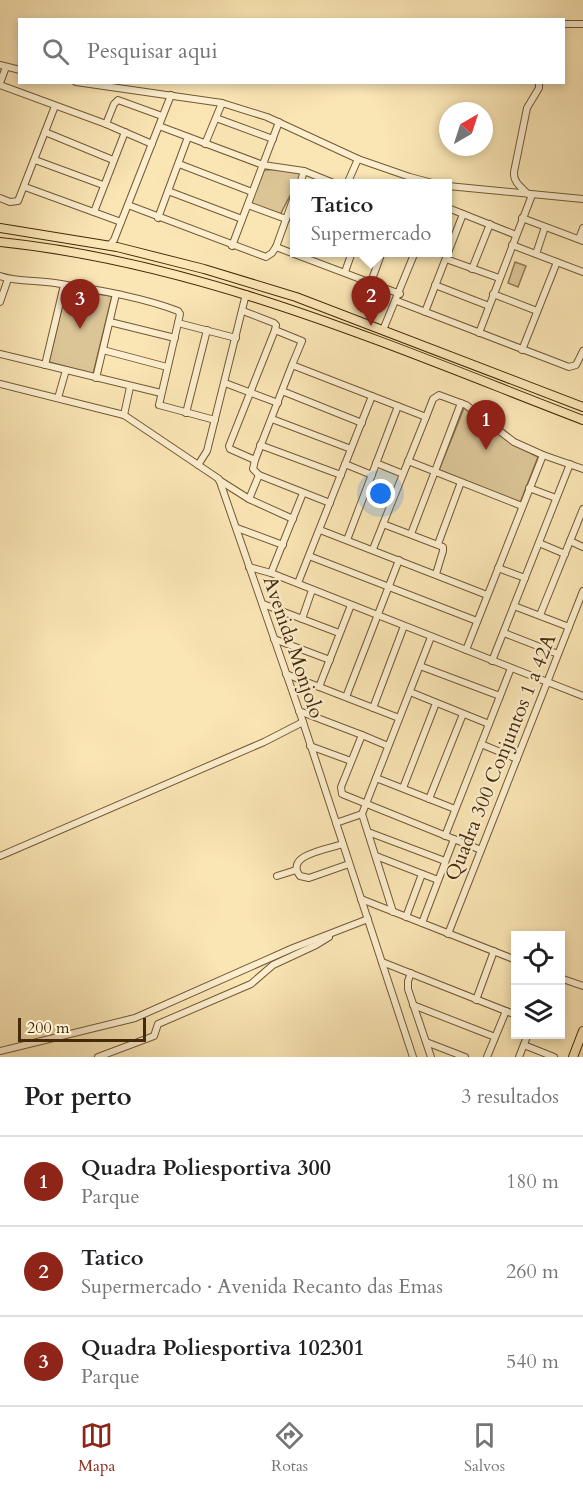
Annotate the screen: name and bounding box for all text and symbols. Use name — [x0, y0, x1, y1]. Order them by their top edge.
search box — [18, 18, 565, 84]
icon: search — [39, 35, 72, 68]
text: Pesquisar aqui — [87, 36, 218, 66]
north arrow — [439, 102, 493, 156]
popup — [290, 179, 452, 257]
text: Tatico — [311, 190, 373, 220]
text: Supermercado — [311, 220, 431, 247]
pin: 2 — [352, 276, 391, 326]
pin: 3 — [60, 280, 100, 329]
pin: 1 — [466, 400, 506, 450]
your location — [366, 479, 395, 508]
street label: Avenida Monjolo — [257, 573, 331, 722]
street label: Quadra 300 Conjuntos 1 a 42A — [439, 629, 563, 885]
map controls — [511, 931, 565, 1039]
button: locate — [511, 931, 565, 985]
button: layers — [511, 985, 565, 1039]
scale bar — [18, 1015, 146, 1042]
text: 200 m — [27, 1017, 69, 1039]
text: Por perto — [24, 1079, 132, 1114]
text: 3 resultados — [461, 1083, 559, 1110]
text: Quadra Poliesportiva 300 — [81, 1153, 331, 1183]
text: 1 — [38, 1168, 49, 1195]
text: 180 m — [506, 1168, 559, 1195]
text: Parque — [81, 1183, 140, 1210]
text: Tatico — [81, 1243, 144, 1273]
text: 2 — [38, 1258, 49, 1285]
text: 260 m — [506, 1258, 559, 1285]
text: Supermercado · Avenida Recanto das Emas — [81, 1273, 443, 1300]
text: Quadra Poliesportiva 102301 — [81, 1333, 365, 1363]
text: 3 — [38, 1348, 49, 1375]
text: 540 m — [506, 1348, 559, 1375]
text: Parque — [81, 1363, 140, 1390]
tab: Mapa — [78, 1419, 115, 1477]
tab: Rotas — [271, 1419, 308, 1477]
tab: Salvos — [464, 1419, 505, 1477]

